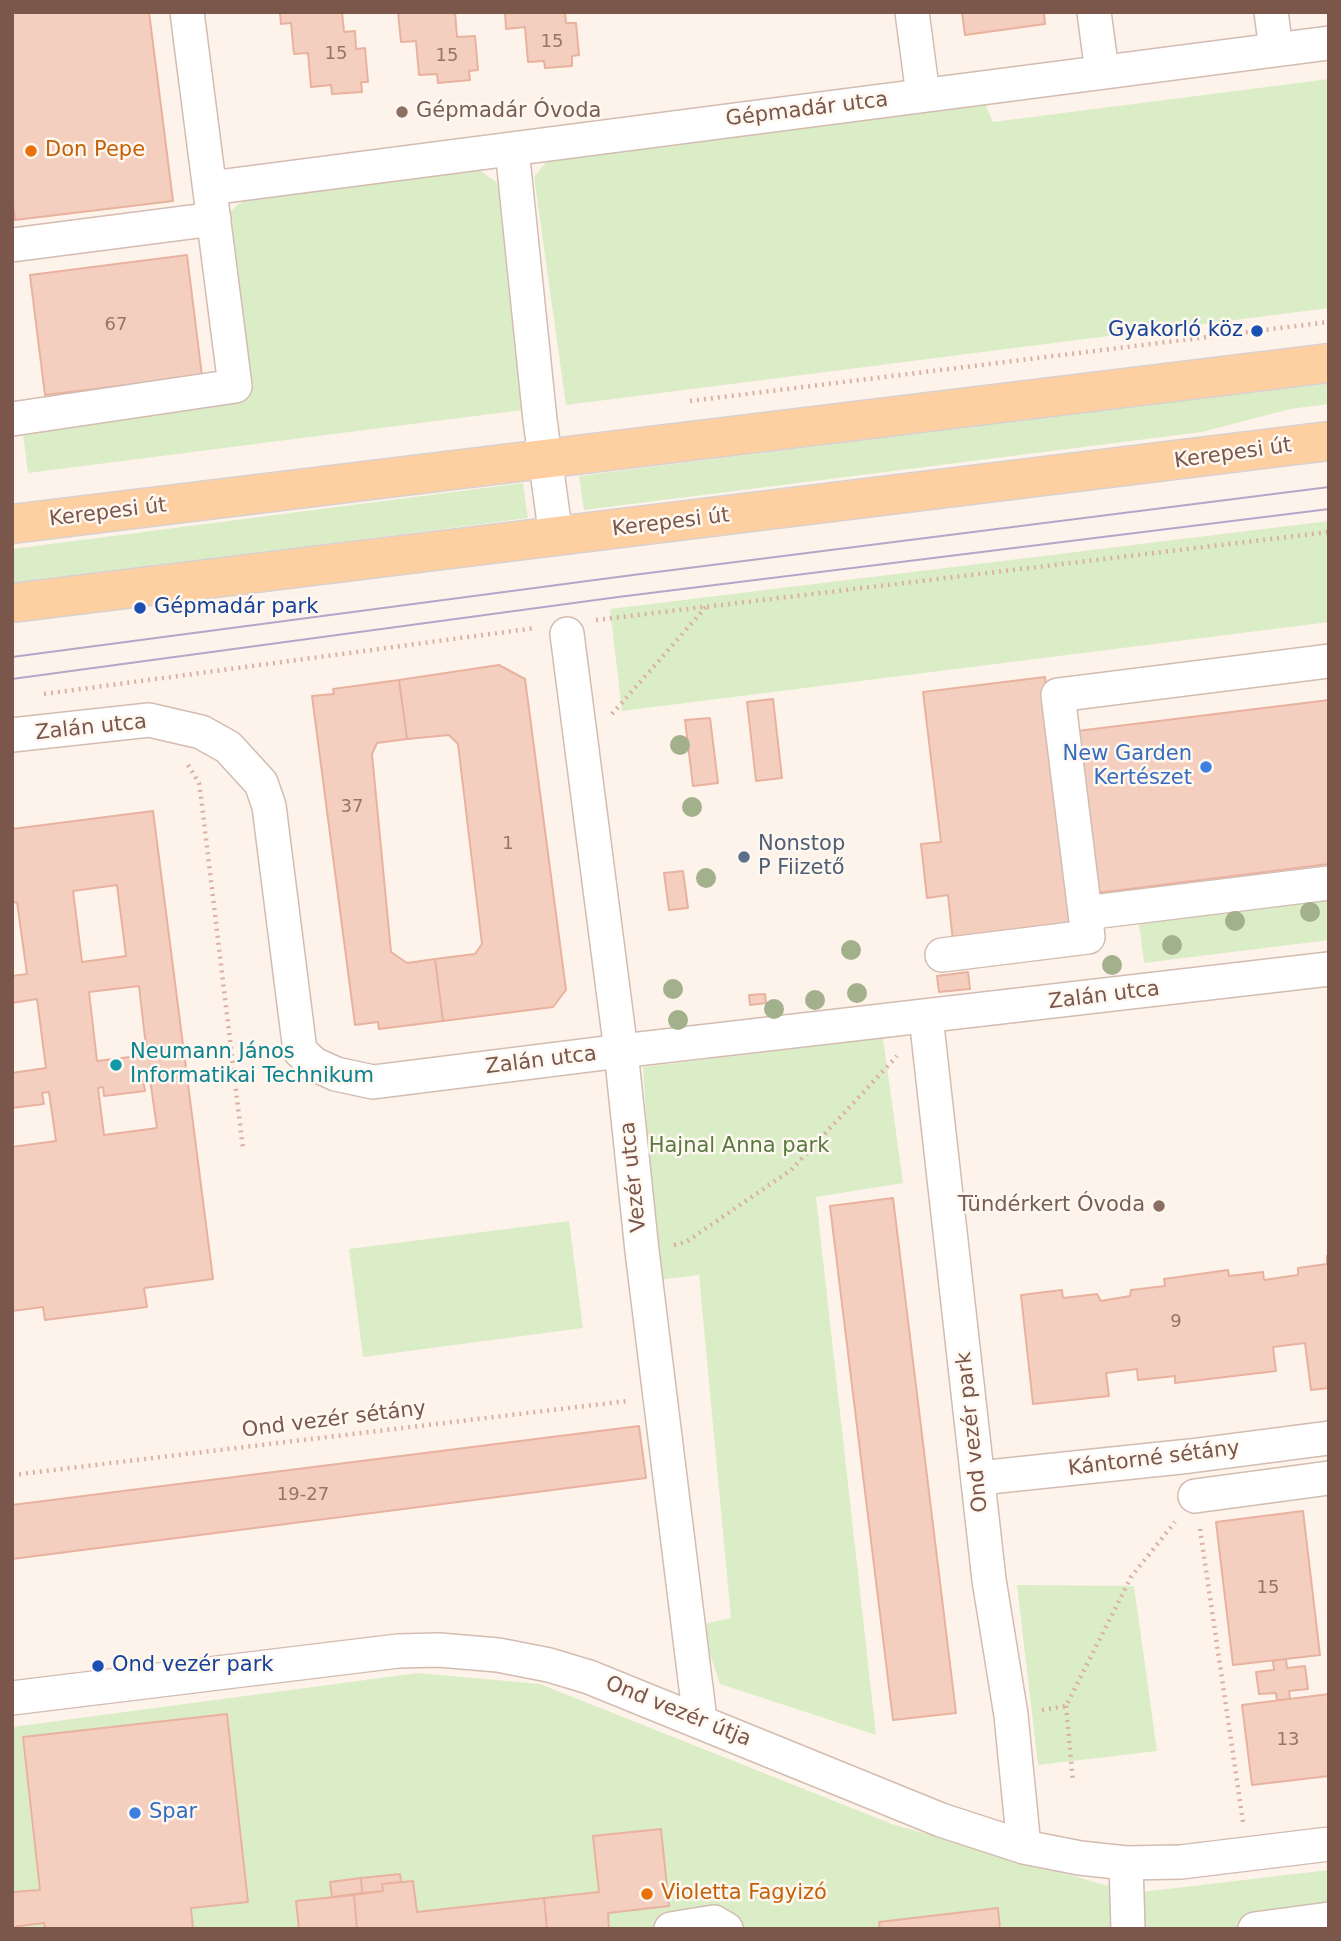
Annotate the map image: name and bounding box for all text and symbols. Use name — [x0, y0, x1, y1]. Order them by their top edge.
house number: 15 — [541, 31, 563, 53]
house number: 15 — [325, 43, 347, 65]
house number: 15 — [436, 45, 458, 67]
street label: Gépmadár utca — [724, 88, 890, 132]
place label: Gépmadár Óvoda — [416, 99, 601, 125]
marker: Gépmadár Óvoda — [394, 104, 410, 120]
place label: Don Pepe — [45, 138, 145, 164]
marker: Don Pepe — [23, 143, 39, 159]
house number: 67 — [105, 314, 127, 336]
place label: Gyakorló köz — [1108, 318, 1243, 344]
marker: Gyakorló köz — [1249, 323, 1265, 339]
street label: Kerepesi út — [1173, 433, 1293, 475]
street label: Kerepesi út — [48, 493, 168, 533]
street label: Kerepesi út — [611, 503, 731, 543]
place label: Gépmadár park — [154, 595, 318, 621]
marker: Gépmadár park — [132, 600, 148, 616]
street label: Zalán utca — [34, 710, 148, 746]
place label: New Garden Kertészet — [1063, 742, 1192, 792]
marker: New Garden Kertészet — [1198, 759, 1214, 775]
house number: 37 — [341, 796, 363, 818]
place label: Nonstop P Fiizető — [758, 832, 845, 882]
house number: 1 — [502, 833, 514, 855]
marker: Nonstop P Fiizető — [736, 849, 752, 865]
street label: Zalán utca — [1047, 977, 1161, 1015]
place label: Neumann János Informatikai Technikum — [130, 1040, 374, 1090]
street label: Zalán utca — [484, 1042, 598, 1080]
marker: Neumann János Informatikai Technikum — [108, 1057, 124, 1073]
street label: Vezér utca — [616, 1121, 652, 1233]
park label: Hajnal Anna park — [649, 1134, 829, 1160]
place label: Tündérkert Óvoda — [958, 1193, 1145, 1219]
marker: Tündérkert Óvoda — [1151, 1198, 1167, 1214]
house number: 9 — [1170, 1311, 1182, 1333]
street label: Ond vezér park — [952, 1350, 994, 1514]
street label: Ond vezér sétány — [241, 1396, 427, 1444]
street label: Kántorné sétány — [1067, 1436, 1241, 1482]
house number: 19-27 — [277, 1484, 329, 1506]
house number: 15 — [1257, 1577, 1279, 1599]
place label: Ond vezér park — [112, 1653, 273, 1679]
marker: Ond vezér park — [90, 1658, 106, 1674]
street label: Ond vezér útja — [602, 1671, 754, 1753]
house number: 13 — [1277, 1729, 1299, 1751]
place label: Spar — [149, 1800, 197, 1826]
marker: Spar — [127, 1805, 143, 1821]
place label: Violetta Fagyizó — [661, 1881, 827, 1907]
marker: Violetta Fagyizó — [639, 1886, 655, 1902]

